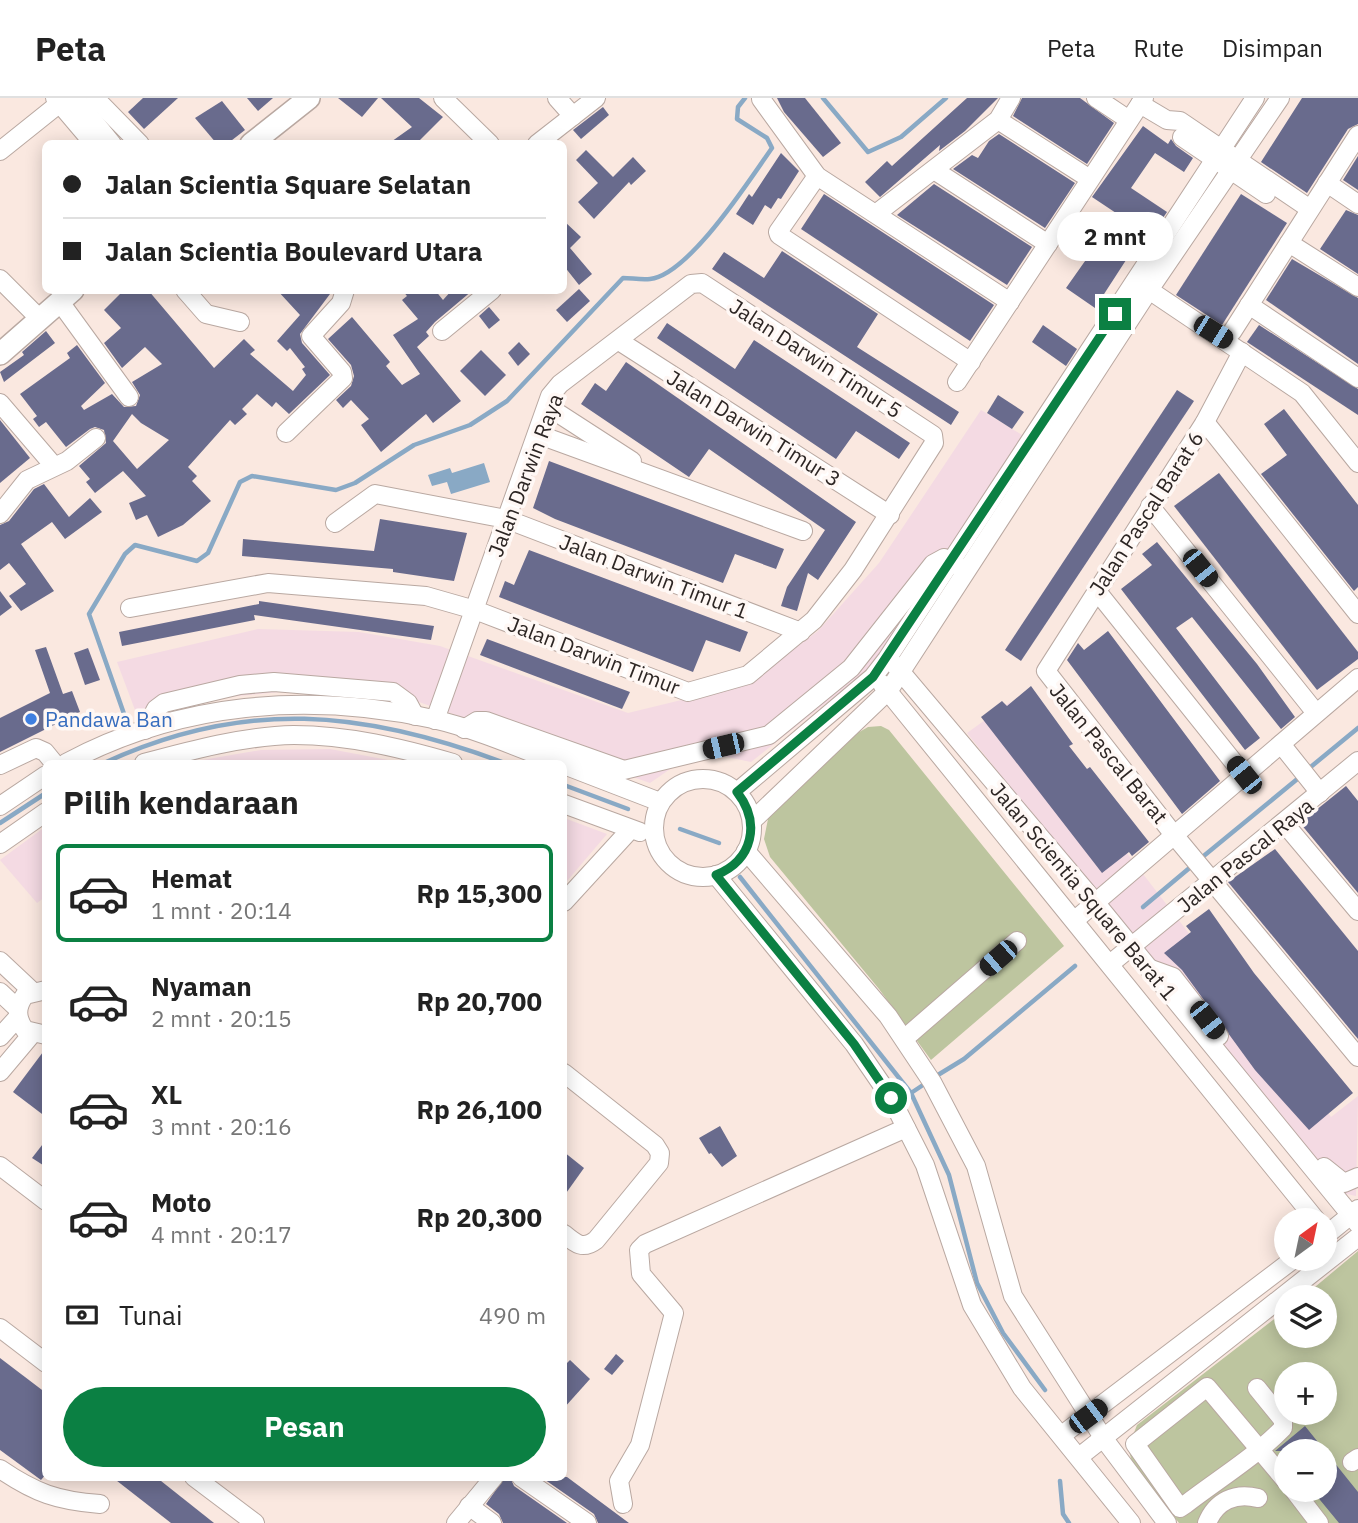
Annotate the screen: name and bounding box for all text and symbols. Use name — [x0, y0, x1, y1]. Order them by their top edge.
text: Peta — [35, 27, 106, 70]
text: Peta — [1047, 32, 1095, 64]
text: Rute — [1133, 32, 1184, 64]
text: Disimpan — [1222, 32, 1323, 64]
text: Jalan Scientia Square Selatan — [105, 167, 471, 201]
callout: 2 mnt — [1057, 212, 1173, 262]
text: 2 mnt — [1084, 221, 1146, 251]
text: Jalan Scientia Boulevard Utara — [105, 234, 483, 268]
street label: Jalan Darwin Timur 5 — [725, 292, 907, 424]
route end — [1099, 298, 1131, 330]
car — [1190, 312, 1237, 352]
street label: Jalan Darwin Timur 3 — [662, 363, 846, 493]
street label: Jalan Darwin Raya — [481, 389, 569, 561]
street label: Jalan Pascal Barat 6 — [1082, 425, 1210, 601]
street label: Jalan Darwin Timur 1 — [556, 527, 752, 625]
car — [1179, 545, 1222, 591]
street label: Jalan Darwin Timur — [504, 609, 684, 701]
street label: Jalan Pascal Barat — [1044, 677, 1174, 829]
place label: Pandawa Ban — [45, 705, 173, 733]
marker: Pandawa Ban — [23, 711, 39, 727]
car — [701, 731, 746, 761]
car — [1223, 752, 1266, 798]
street label: Jalan Scientia Square Barat 1 — [984, 776, 1184, 1006]
text: Pilih kendaraan — [63, 781, 299, 823]
street label: Jalan Pascal Raya — [1171, 791, 1319, 919]
text: Hemat — [151, 861, 232, 895]
icon: car — [67, 862, 130, 925]
text: Rp 15,300 — [416, 876, 542, 910]
text: 1 mnt · 20:14 — [151, 895, 292, 925]
car — [976, 936, 1021, 980]
text: Nyaman — [151, 969, 252, 1003]
icon: car — [67, 970, 130, 1033]
text: Rp 20,700 — [416, 984, 542, 1018]
car — [1186, 997, 1229, 1043]
text: 2 mnt · 20:15 — [151, 1003, 292, 1033]
text: XL — [151, 1077, 182, 1111]
icon: car — [67, 1078, 130, 1141]
route start — [875, 1082, 907, 1114]
text: Rp 26,100 — [416, 1092, 542, 1126]
text: 3 mnt · 20:16 — [151, 1111, 292, 1141]
text: Moto — [151, 1185, 211, 1219]
icon: car — [67, 1186, 130, 1249]
text: Rp 20,300 — [416, 1200, 542, 1234]
north arrow — [1274, 1208, 1337, 1270]
map controls — [1274, 1208, 1337, 1502]
text: 4 mnt · 20:17 — [151, 1219, 292, 1249]
button: layers — [1274, 1285, 1337, 1348]
icon: cash — [63, 1296, 101, 1334]
text: Tunai — [119, 1298, 183, 1332]
text: 490 m — [479, 1300, 546, 1330]
button: + — [1274, 1362, 1337, 1425]
button: Pesan — [63, 1387, 546, 1467]
car — [1065, 1395, 1112, 1437]
button: − — [1274, 1439, 1337, 1502]

